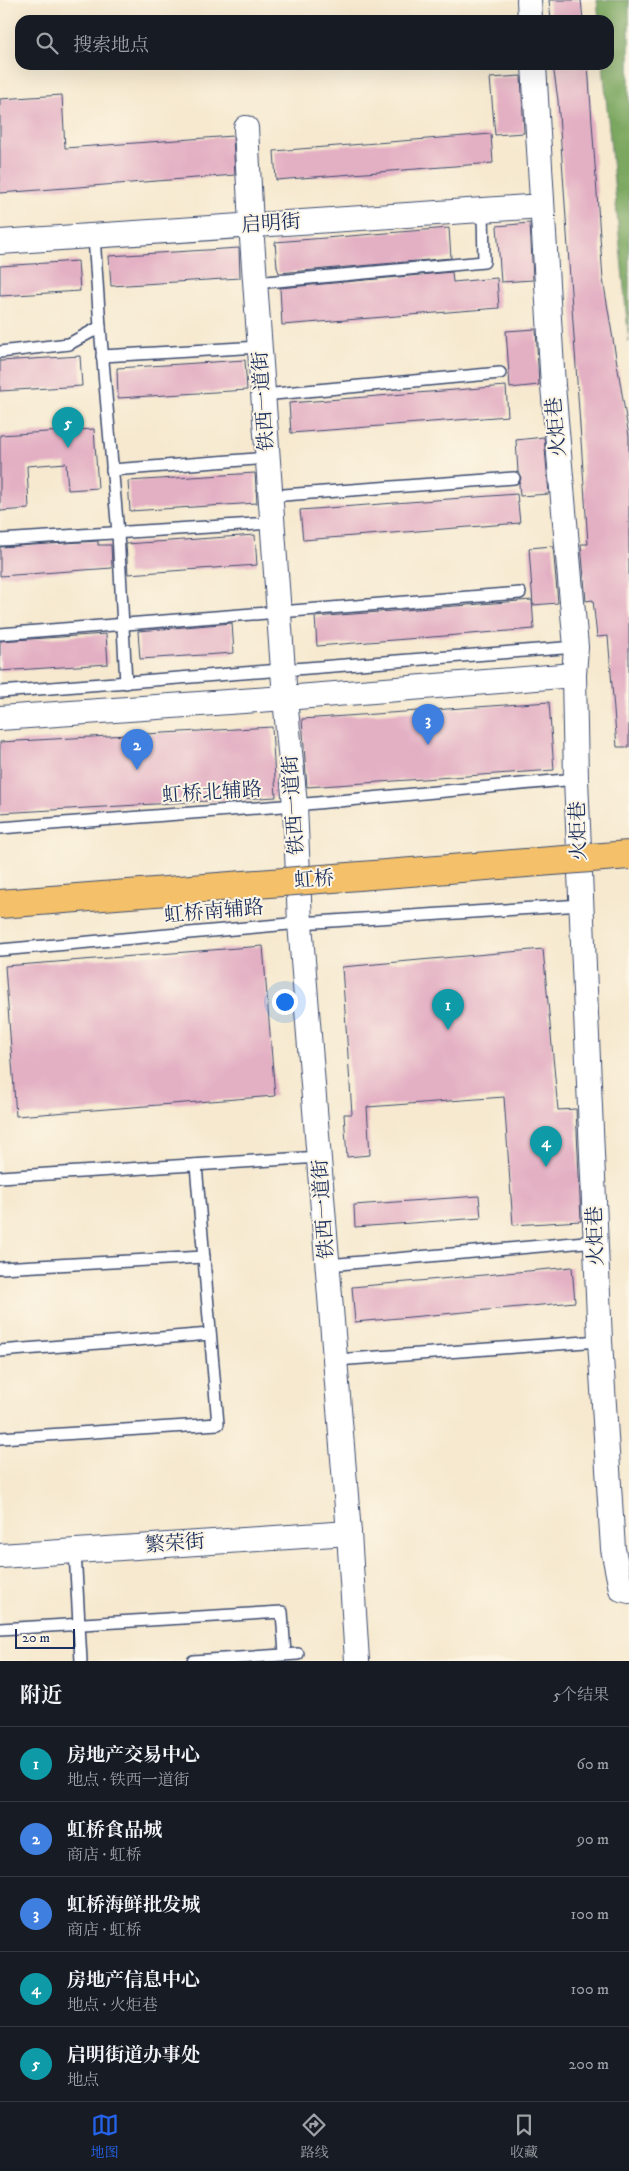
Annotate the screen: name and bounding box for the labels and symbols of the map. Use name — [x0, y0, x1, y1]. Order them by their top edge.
street label: 启明街 — [240, 209, 302, 239]
street label: 铁西一道街 — [248, 350, 280, 452]
street label: 火炬巷 — [542, 396, 572, 458]
pin: 5 — [52, 407, 84, 448]
pin: 3 — [412, 704, 444, 745]
pin: 2 — [121, 729, 153, 770]
street label: 铁西一道街 — [278, 754, 310, 856]
street label: 虹桥北辅路 — [161, 777, 263, 809]
street label: 火炬巷 — [565, 801, 593, 861]
street label: 虹桥 — [293, 866, 335, 894]
street label: 虹桥南辅路 — [163, 895, 265, 929]
your location — [272, 989, 298, 1015]
pin: 1 — [432, 989, 464, 1030]
pin: 4 — [530, 1126, 562, 1167]
street label: 铁西一道街 — [308, 1158, 340, 1260]
street label: 火炬巷 — [582, 1206, 610, 1266]
street label: 繁荣街 — [144, 1529, 206, 1559]
scale bar — [15, 1626, 75, 1649]

